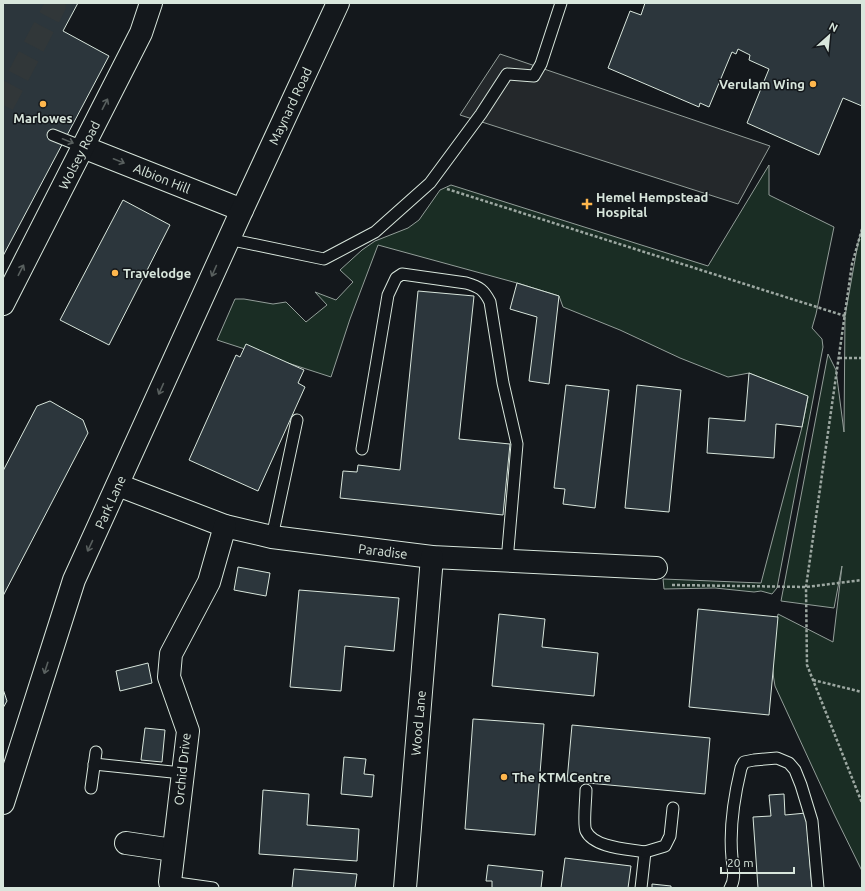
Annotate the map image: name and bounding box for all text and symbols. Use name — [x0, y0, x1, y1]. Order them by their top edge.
north arrow — [809, 16, 849, 56]
text: N — [827, 20, 840, 34]
street label: Maynard Road — [266, 65, 314, 147]
place label: Verulam Wing — [719, 77, 805, 91]
marker: Verulam Wing — [808, 79, 818, 89]
one-way arrow — [102, 98, 109, 110]
marker: Marlowes — [38, 99, 48, 109]
place label: Marlowes — [13, 111, 73, 125]
street label: Wolsey Road — [56, 118, 102, 192]
one-way arrow — [61, 138, 73, 145]
one-way arrow — [113, 158, 125, 166]
street label: Albion Hill — [132, 160, 193, 196]
place label: Hemel Hempstead Hospital — [596, 190, 708, 219]
marker: Hemel Hempstead Hospital — [581, 198, 593, 210]
one-way arrow — [17, 264, 25, 276]
one-way arrow — [210, 264, 217, 276]
place label: Travelodge — [123, 266, 191, 280]
marker: Travelodge — [110, 268, 120, 278]
one-way arrow — [157, 383, 164, 395]
street label: Park Lane — [92, 473, 128, 531]
one-way arrow — [86, 540, 93, 552]
street label: Paradise — [358, 541, 408, 561]
one-way arrow — [42, 662, 49, 675]
street label: Wood Lane — [408, 690, 428, 756]
street label: Orchid Drive — [171, 732, 193, 806]
place label: The KTM Centre — [512, 770, 611, 784]
marker: The KTM Centre — [499, 772, 509, 782]
scale bar — [721, 849, 794, 875]
text: 20 m — [727, 856, 754, 869]

